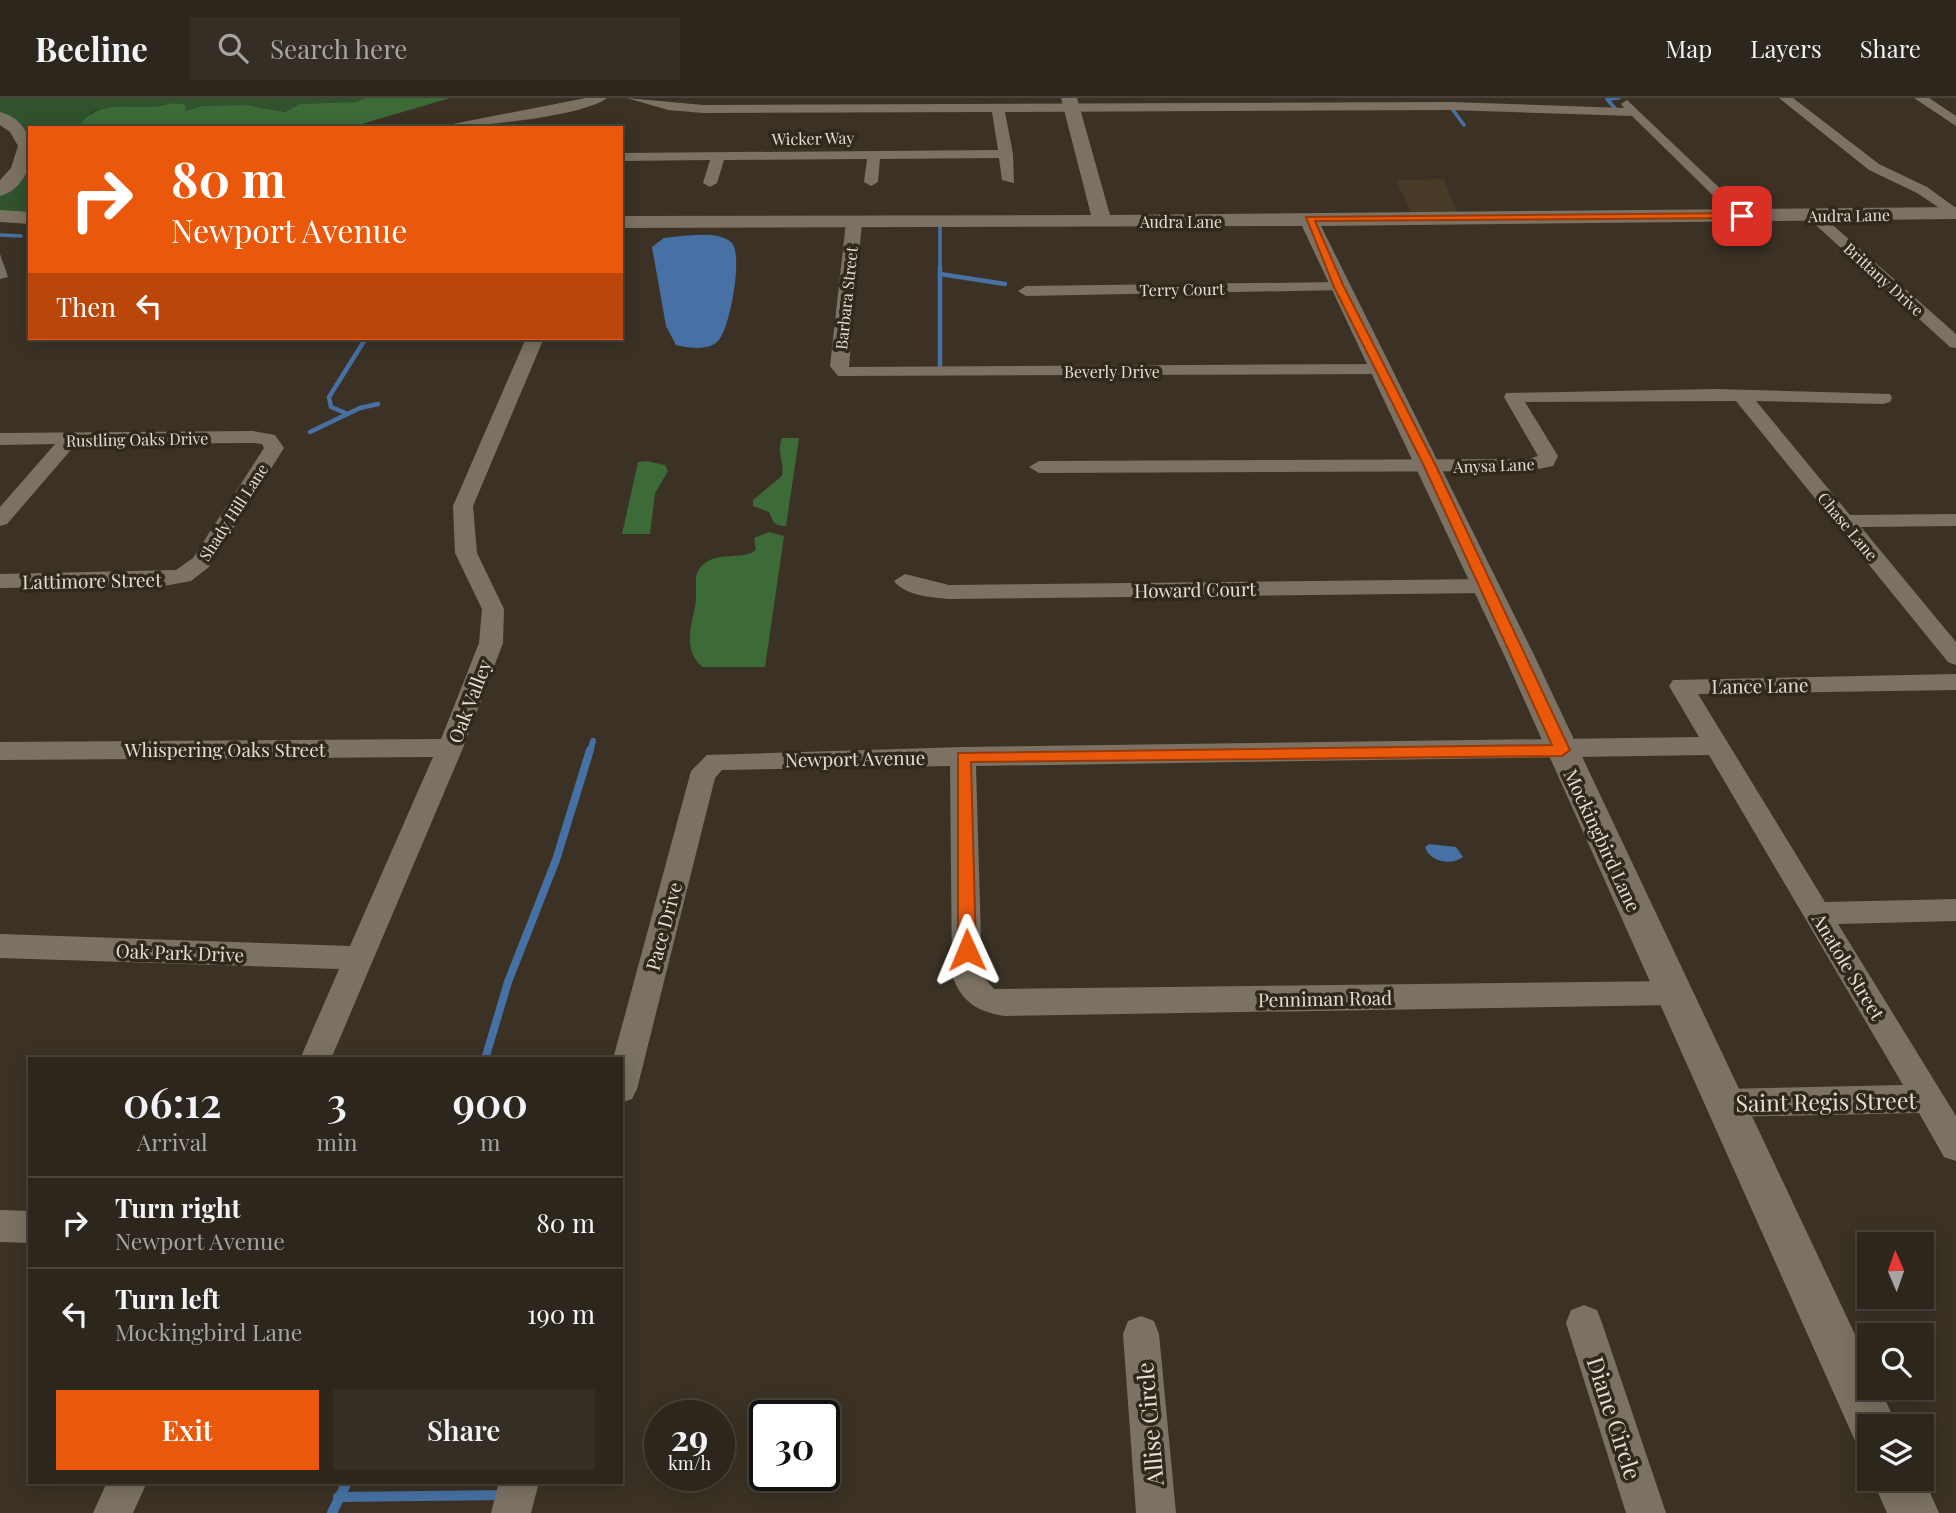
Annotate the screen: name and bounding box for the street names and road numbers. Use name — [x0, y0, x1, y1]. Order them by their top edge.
street label: Wicker Way — [770, 127, 855, 149]
street label: Audra Lane — [1807, 204, 1890, 226]
street label: Audra Lane — [1139, 211, 1222, 232]
street label: Brittany Drive — [1840, 238, 1928, 320]
street label: Barbara Street — [830, 245, 862, 351]
street label: Terry Court — [1139, 278, 1225, 300]
street label: Beverly Drive — [1064, 361, 1160, 382]
street label: Rustling Oaks Drive — [66, 427, 208, 451]
street label: Anysa Lane — [1452, 453, 1535, 477]
street label: Shady Hill Lane — [194, 459, 272, 565]
street label: Chase Lane — [1813, 488, 1883, 564]
street label: Lattimore Street — [22, 566, 162, 594]
street label: Howard Court — [1134, 575, 1256, 603]
street label: Oak Valley — [441, 655, 497, 747]
street label: Lance Lane — [1711, 671, 1809, 699]
street label: Whispering Oaks Street — [123, 736, 326, 762]
street label: Newport Avenue — [785, 744, 925, 772]
street label: Mockingbird Lane — [1559, 764, 1647, 916]
street label: Pace Drive — [639, 879, 687, 973]
street label: Anatole Street — [1806, 907, 1891, 1025]
street label: Oak Park Drive — [115, 937, 245, 967]
street label: Penniman Road — [1258, 984, 1392, 1012]
street label: Saint Regis Street — [1735, 1084, 1918, 1118]
street label: Diane Circle — [1581, 1353, 1649, 1483]
street label: Allise Circle — [1128, 1361, 1170, 1488]

